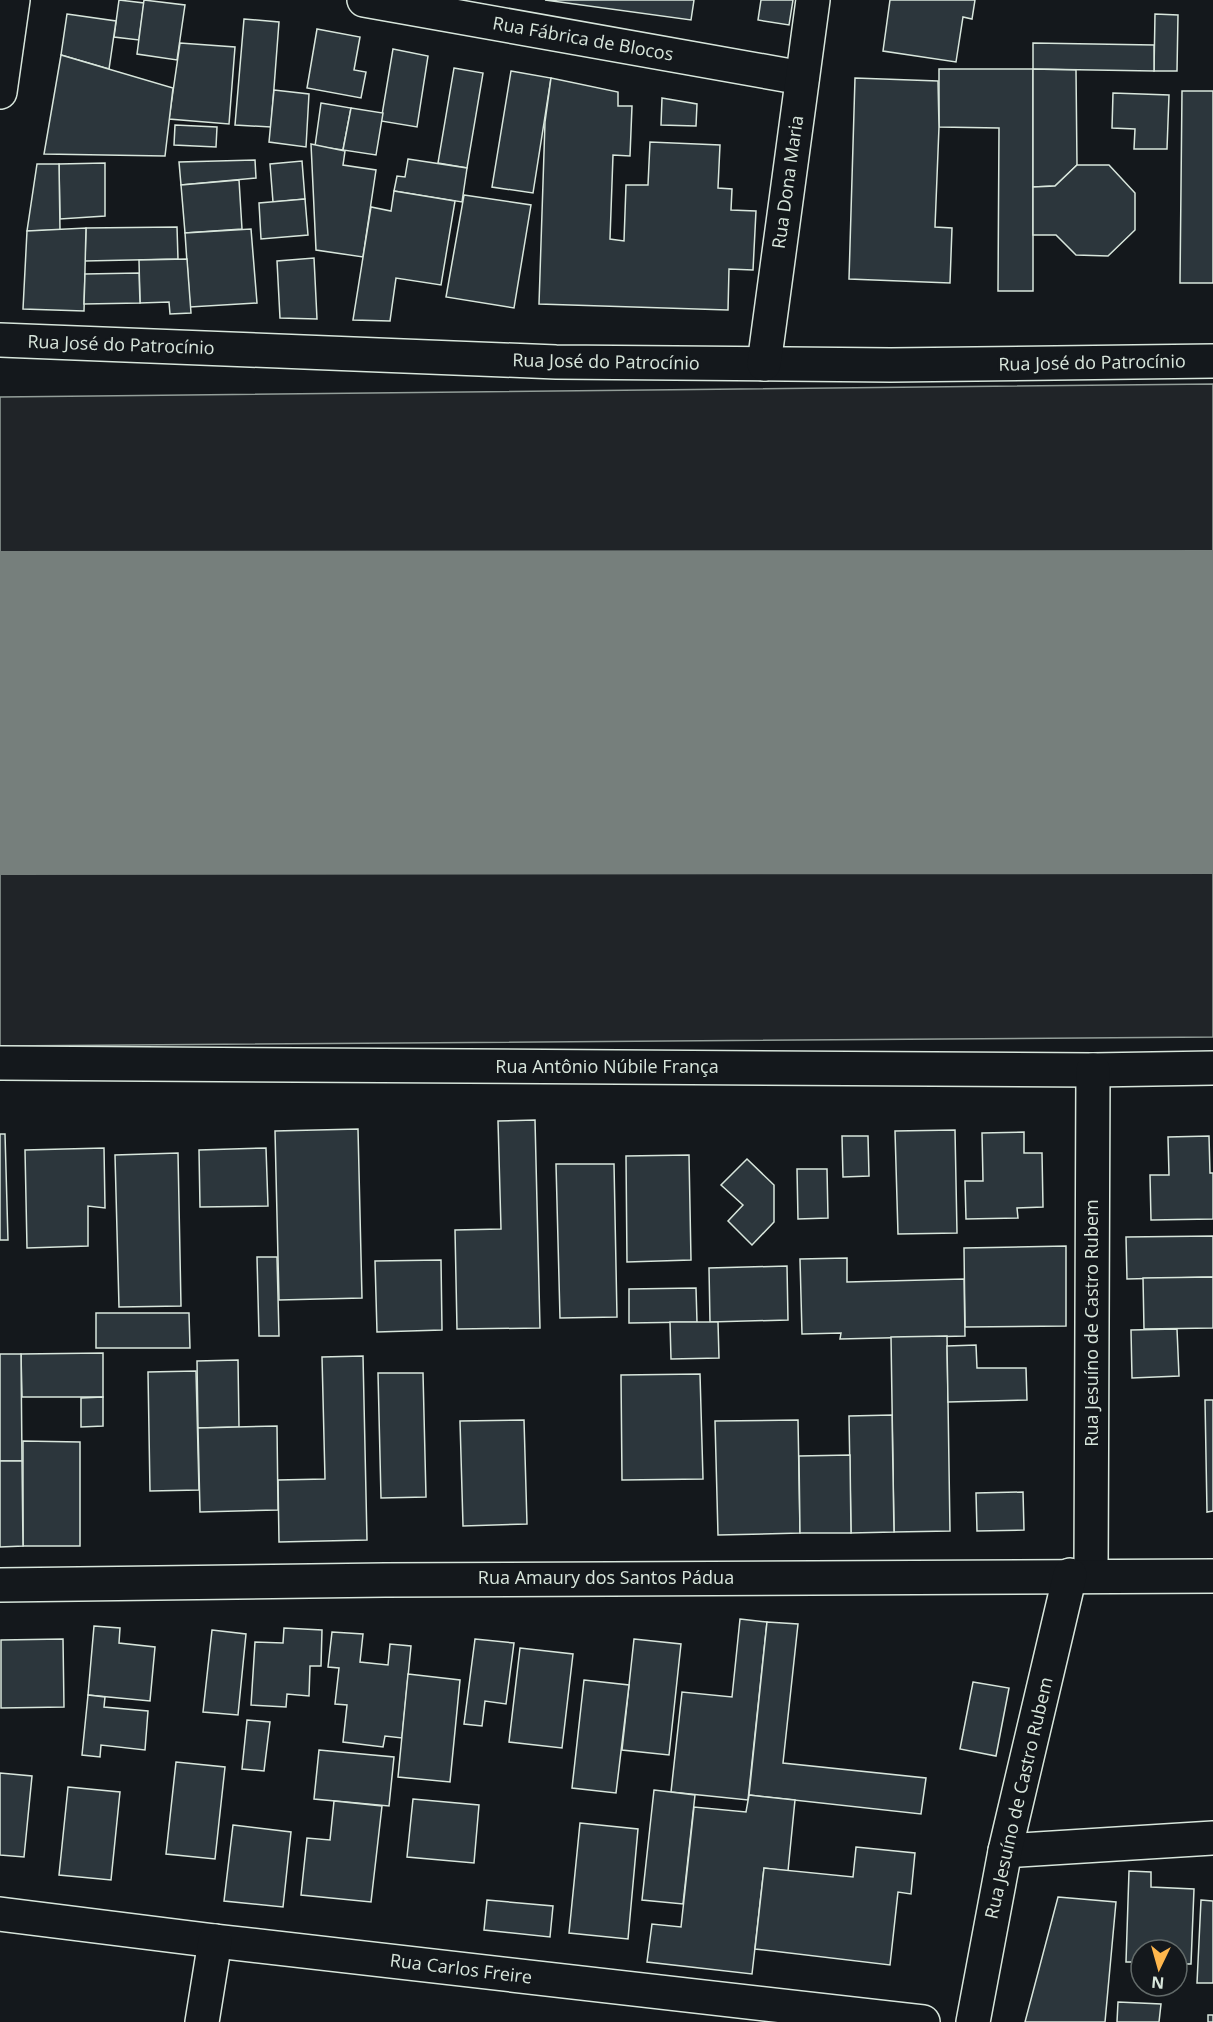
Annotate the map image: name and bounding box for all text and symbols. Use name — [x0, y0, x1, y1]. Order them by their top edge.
street label: Rua Fábrica de Blocos — [491, 10, 675, 66]
street label: Rua Dona Maria — [766, 114, 808, 250]
street label: Rua José do Patrocínio — [27, 329, 215, 359]
street label: Rua José do Patrocínio — [512, 347, 700, 375]
street label: Rua José do Patrocínio — [998, 348, 1186, 376]
street label: Rua Antônio Núbile França — [495, 1054, 719, 1078]
street label: Rua Jesuíno de Castro Rubem — [1079, 1199, 1103, 1447]
street label: Rua Amaury dos Santos Pádua — [478, 1565, 734, 1589]
street label: Rua Jesuíno de Castro Rubem — [979, 1675, 1058, 1921]
north arrow — [1129, 1938, 1189, 1998]
street label: Rua Carlos Freire — [389, 1947, 534, 1989]
text: N — [1150, 1971, 1165, 1994]

